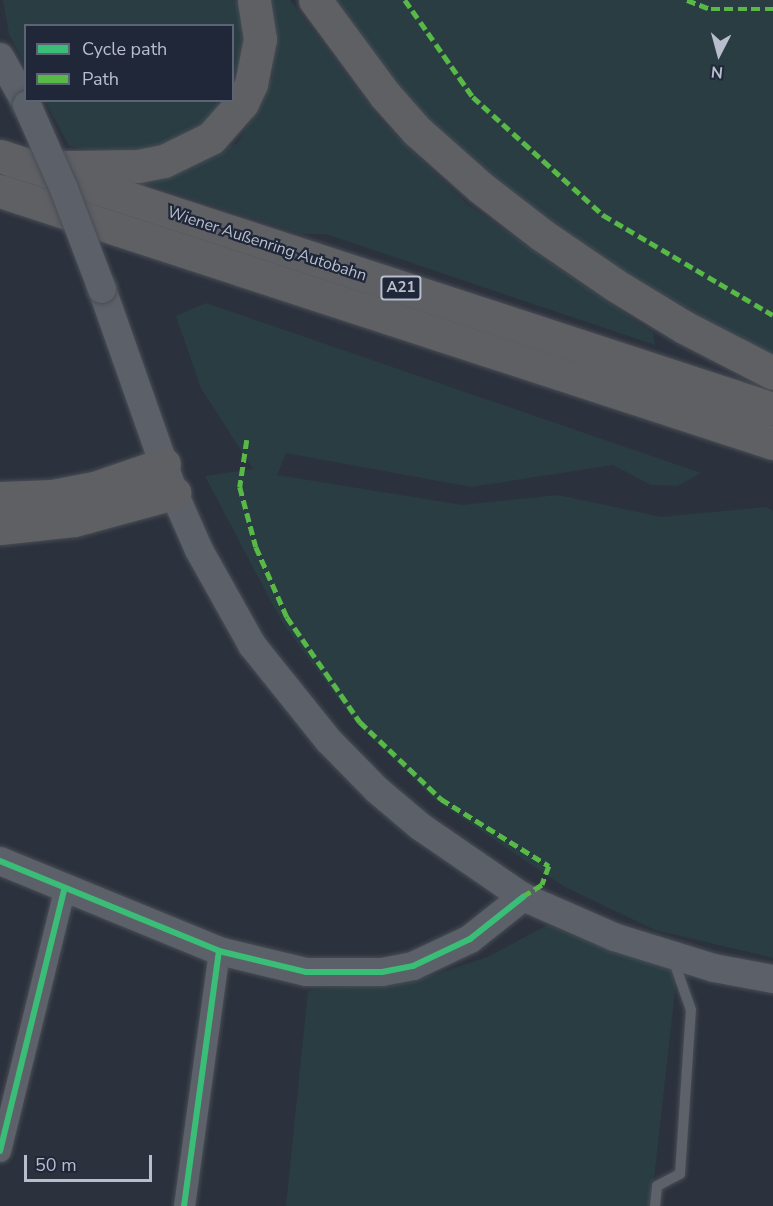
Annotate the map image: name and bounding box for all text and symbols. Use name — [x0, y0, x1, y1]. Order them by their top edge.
legend — [24, 24, 234, 102]
north arrow — [689, 24, 749, 84]
text: Cycle path — [82, 37, 167, 61]
text: N — [710, 60, 724, 83]
text: Path — [82, 67, 119, 91]
street label: Wiener Außenring Autobahn — [165, 203, 369, 285]
road number: A21 — [380, 276, 422, 300]
scale bar — [27, 1143, 154, 1181]
text: 50 m — [35, 1153, 77, 1177]

